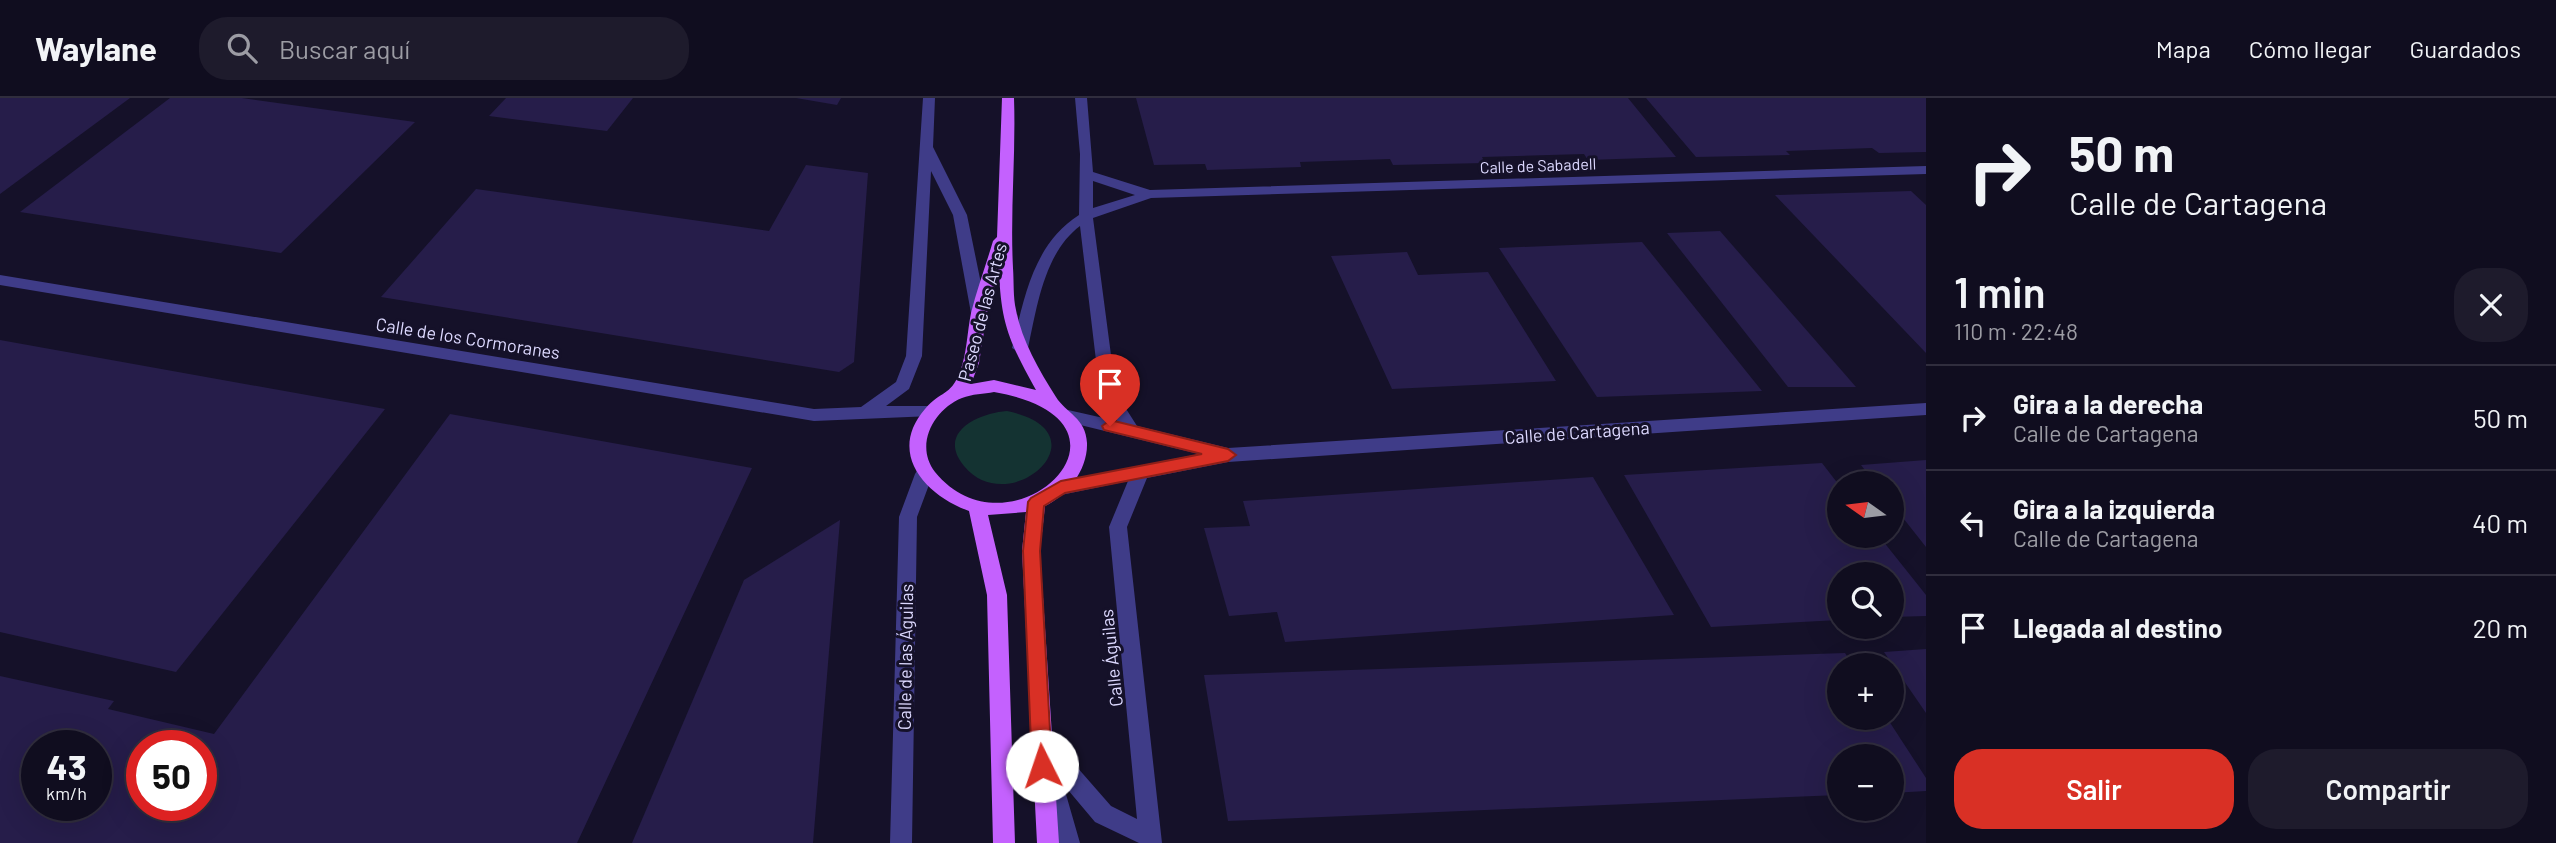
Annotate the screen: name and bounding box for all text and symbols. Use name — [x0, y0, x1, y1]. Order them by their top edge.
search box — [199, 17, 689, 80]
text: Waylane — [35, 28, 157, 68]
icon: search — [223, 29, 261, 67]
text: Buscar aquí — [279, 33, 410, 64]
text: Mapa — [2156, 34, 2211, 63]
text: Cómo llegar — [2249, 34, 2371, 63]
text: Guardados — [2409, 34, 2521, 63]
text: 50 m — [2069, 123, 2174, 182]
icon: right — [1954, 126, 2045, 217]
street label: Calle de Sabadell — [1480, 153, 1596, 177]
text: Calle de Cartagena — [2069, 183, 2327, 221]
street label: Paseo de las Artes — [953, 240, 1011, 384]
text: 1 min — [1954, 266, 2046, 316]
button: close — [2454, 268, 2528, 342]
street label: Calle de los Cormoranes — [374, 313, 562, 363]
text: 110 m · 22:48 — [1954, 317, 2078, 345]
pin — [1080, 354, 1140, 426]
icon: arrive — [1091, 365, 1129, 403]
text: Gira a la derecha — [2013, 388, 2203, 419]
icon: right — [1954, 399, 1992, 437]
text: 50 m — [2473, 402, 2528, 433]
street label: Calle de Cartagena — [1504, 416, 1650, 448]
text: Calle de Cartagena — [2013, 419, 2199, 447]
north arrow — [1827, 471, 1904, 548]
map controls — [1827, 471, 1904, 821]
text: Gira a la izquierda — [2013, 493, 2215, 524]
icon: left — [1954, 504, 1992, 542]
text: 40 m — [2472, 507, 2528, 538]
text: Calle de Cartagena — [2013, 524, 2199, 552]
button: search — [1827, 562, 1904, 639]
street label: Calle de las Águilas — [893, 584, 917, 730]
street label: Calle Águilas — [1095, 608, 1127, 708]
icon: arrive — [1954, 609, 1992, 647]
text: Llegada al destino — [2013, 612, 2222, 643]
text: 20 m — [2473, 612, 2528, 643]
button: + — [1827, 653, 1904, 730]
position arrow — [1005, 729, 1079, 803]
speed limit sign: 50 — [126, 730, 217, 821]
button: − — [1827, 744, 1904, 821]
text: 43 — [46, 745, 87, 787]
button: Salir — [1954, 749, 2234, 829]
button: Compartir — [2248, 749, 2528, 829]
text: km/h — [46, 782, 87, 804]

